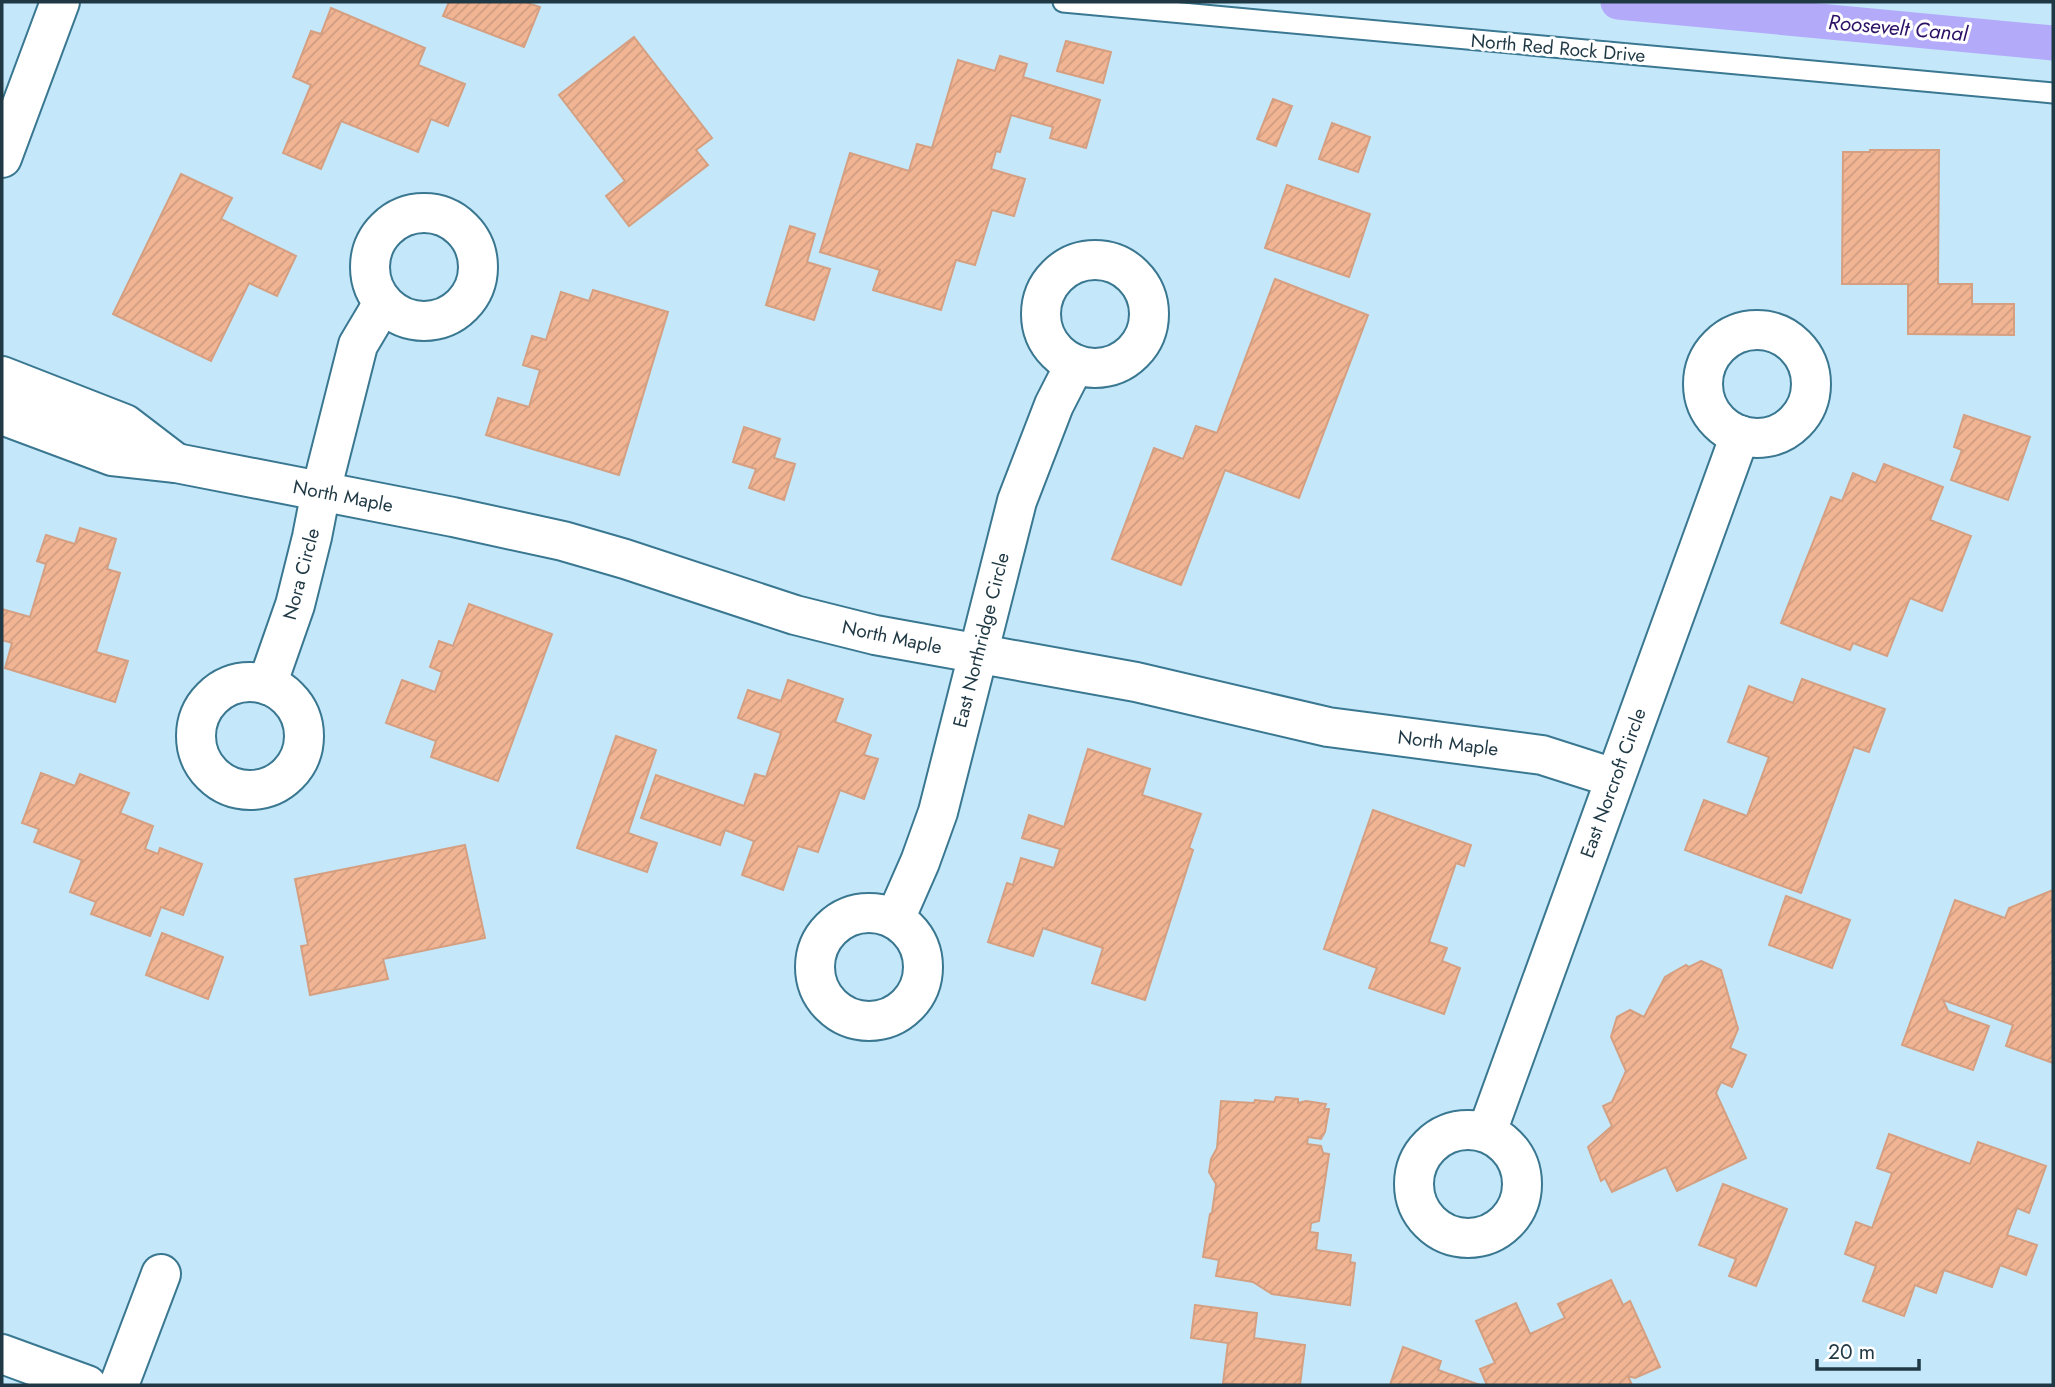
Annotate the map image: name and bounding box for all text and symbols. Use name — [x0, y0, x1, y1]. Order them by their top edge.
water label: Roosevelt Canal — [1827, 7, 1970, 49]
street label: North Red Rock Drive — [1470, 27, 1647, 69]
street label: North Maple — [291, 473, 396, 519]
street label: Nora Circle — [276, 525, 326, 623]
street label: East Northridge Circle — [946, 549, 1016, 730]
street label: North Maple — [840, 613, 945, 661]
street label: East Norcroft Circle — [1573, 704, 1653, 862]
street label: North Maple — [1396, 723, 1500, 763]
scale bar — [1817, 1328, 1918, 1372]
text: 20 m — [1828, 1337, 1875, 1367]

